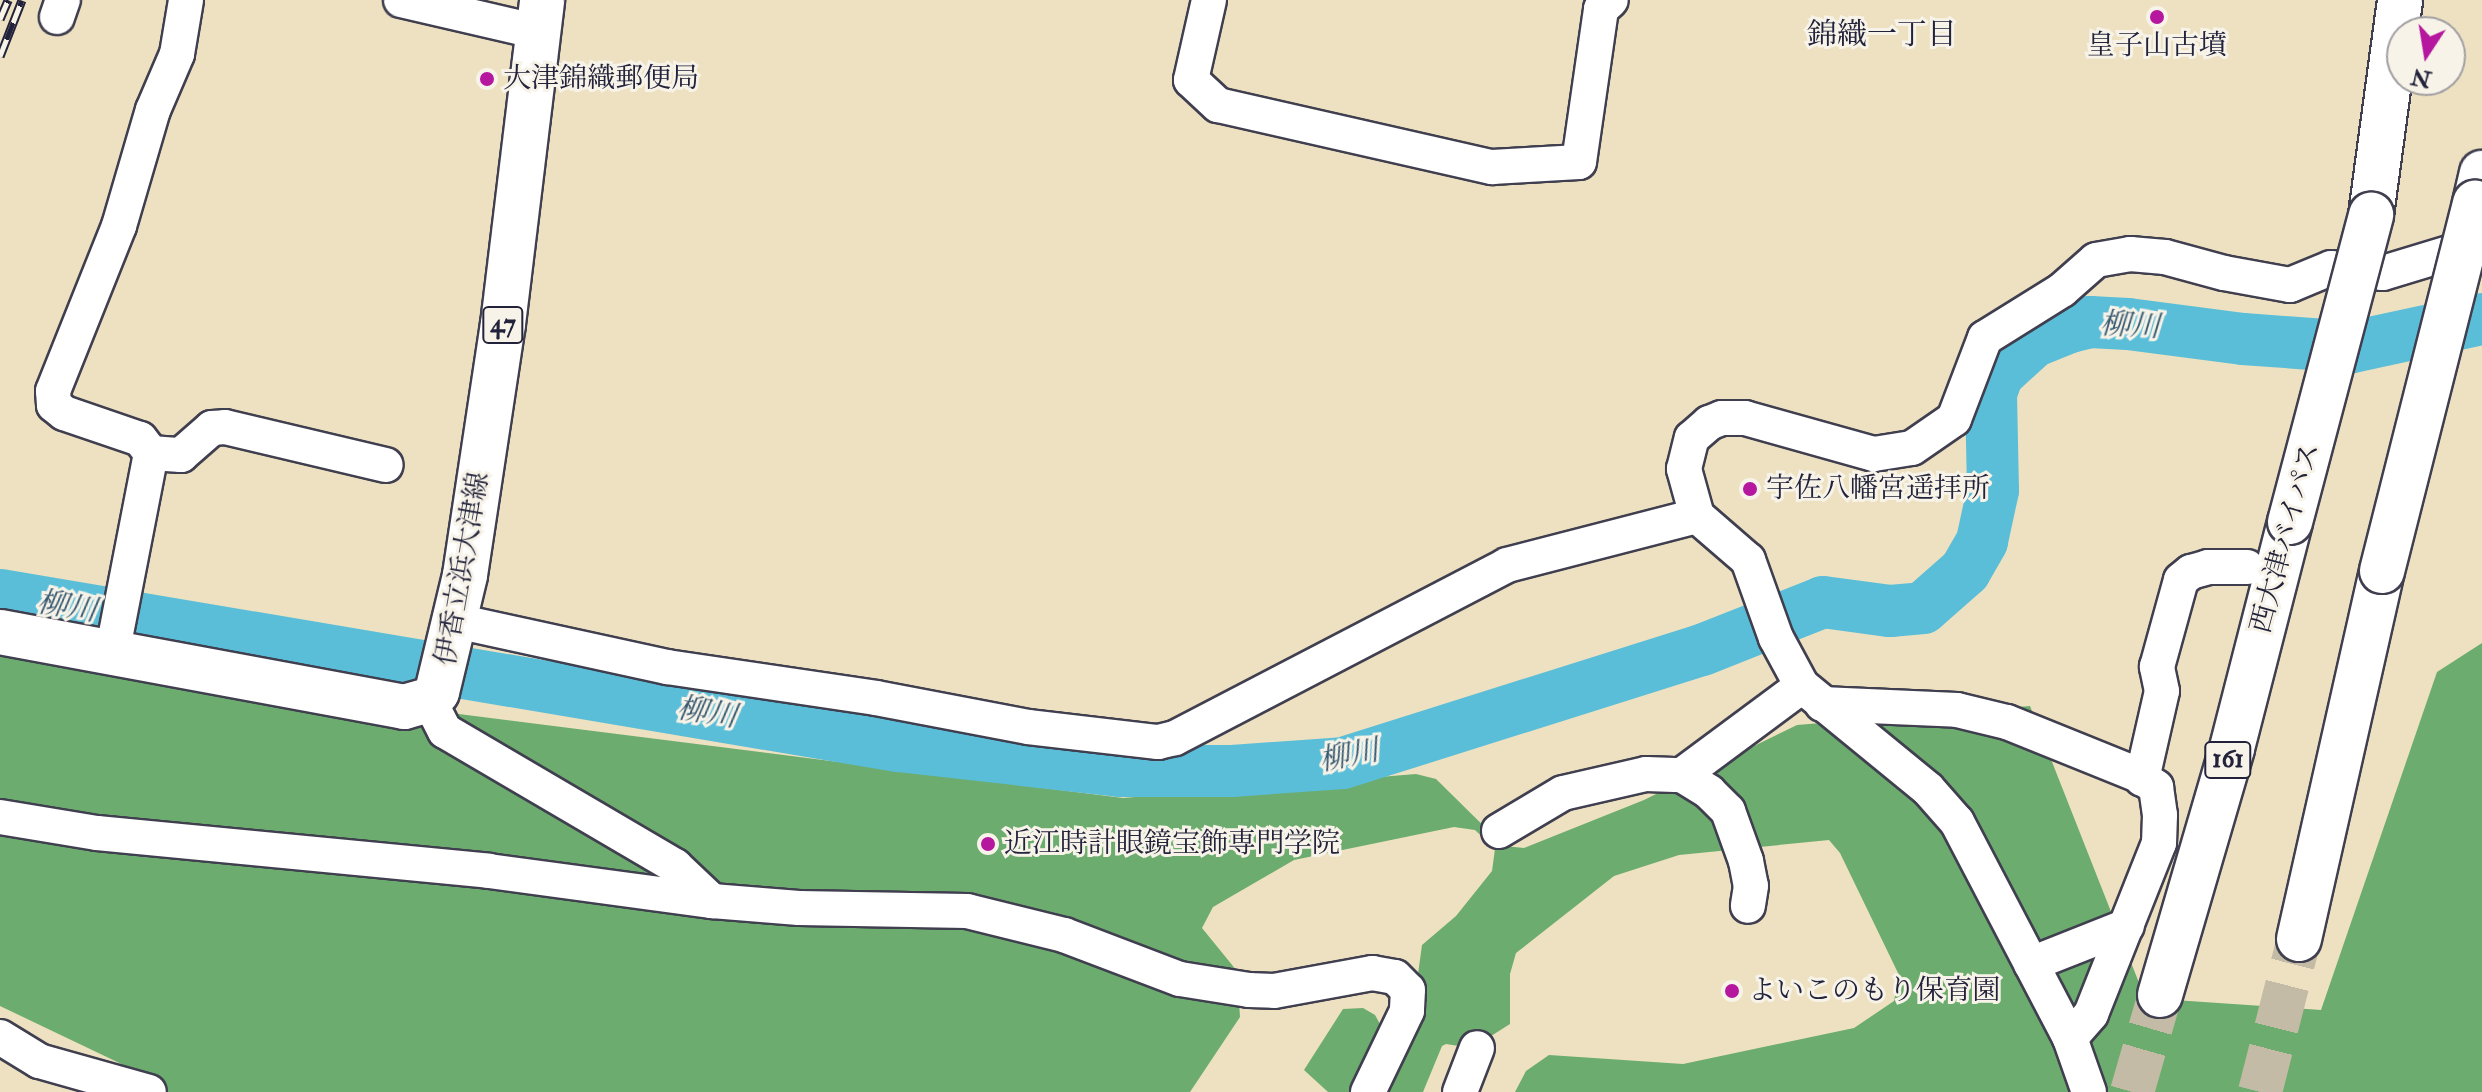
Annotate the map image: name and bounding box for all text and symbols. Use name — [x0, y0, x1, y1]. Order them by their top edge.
marker: 皇子山古墳 — [2148, 8, 2166, 26]
north arrow — [2386, 16, 2466, 96]
district label: 錦織一丁目 — [1807, 17, 1957, 53]
place label: 皇子山古墳 — [2087, 29, 2227, 63]
place label: 大津錦織郵便局 — [503, 62, 699, 96]
text: N — [2409, 62, 2434, 93]
marker: 大津錦織郵便局 — [478, 70, 496, 88]
road number: 47 — [481, 303, 525, 347]
water label: 柳川 — [2099, 306, 2161, 346]
street label: 西大津バイパス — [2244, 439, 2328, 637]
street label: 伊香立浜大津線 — [429, 470, 497, 668]
place label: 宇佐八幡宮遥拝所 — [1766, 472, 1990, 506]
marker: 宇佐八幡宮遥拝所 — [1741, 480, 1759, 498]
water label: 柳川 — [35, 585, 99, 629]
water label: 柳川 — [675, 691, 739, 735]
water label: 柳川 — [1316, 733, 1382, 779]
road number: 161 — [2204, 738, 2252, 782]
place label: 近江時計眼鏡宝飾専門学院 — [1004, 827, 1340, 861]
marker: 近江時計眼鏡宝飾専門学院 — [979, 835, 997, 853]
place label: よいこのもり保育園 — [1748, 974, 2000, 1008]
marker: よいこのもり保育園 — [1723, 982, 1741, 1000]

